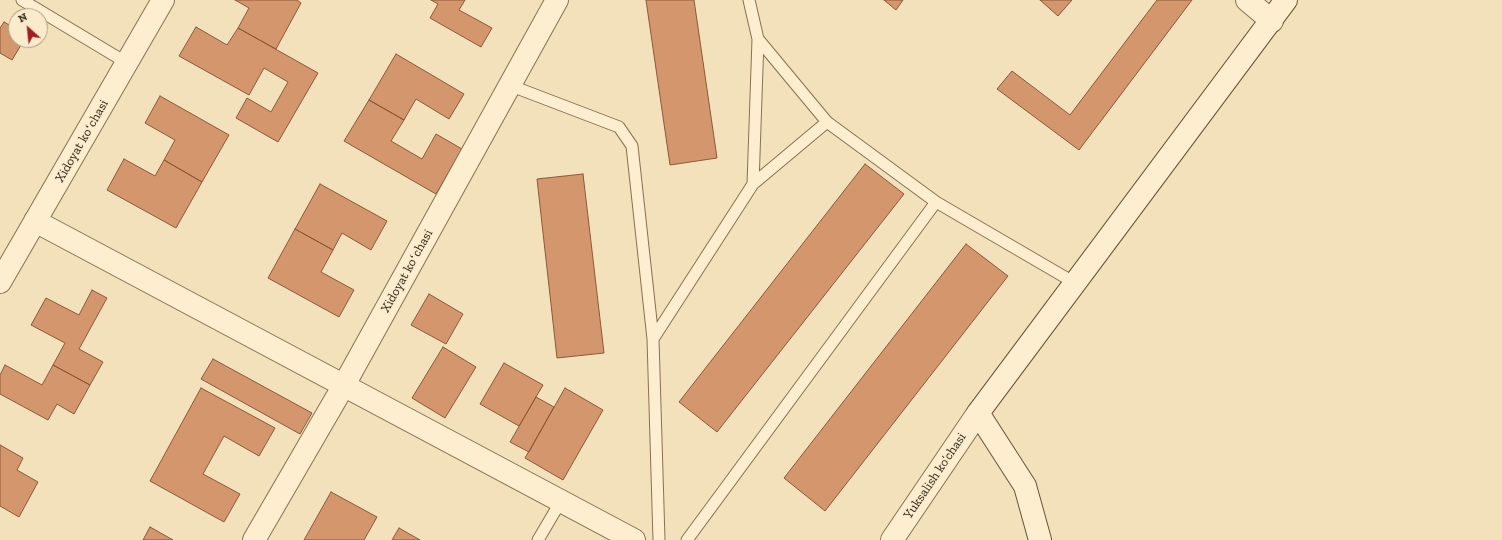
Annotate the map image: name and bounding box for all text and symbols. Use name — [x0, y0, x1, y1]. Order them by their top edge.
north arrow — [8, 8, 48, 48]
text: N — [16, 10, 29, 25]
street label: Xidoyat koʻchasi — [52, 97, 112, 185]
street label: Xidoyat koʻchasi — [378, 227, 436, 315]
street label: Yuksalish ko’chasi — [900, 430, 970, 522]

